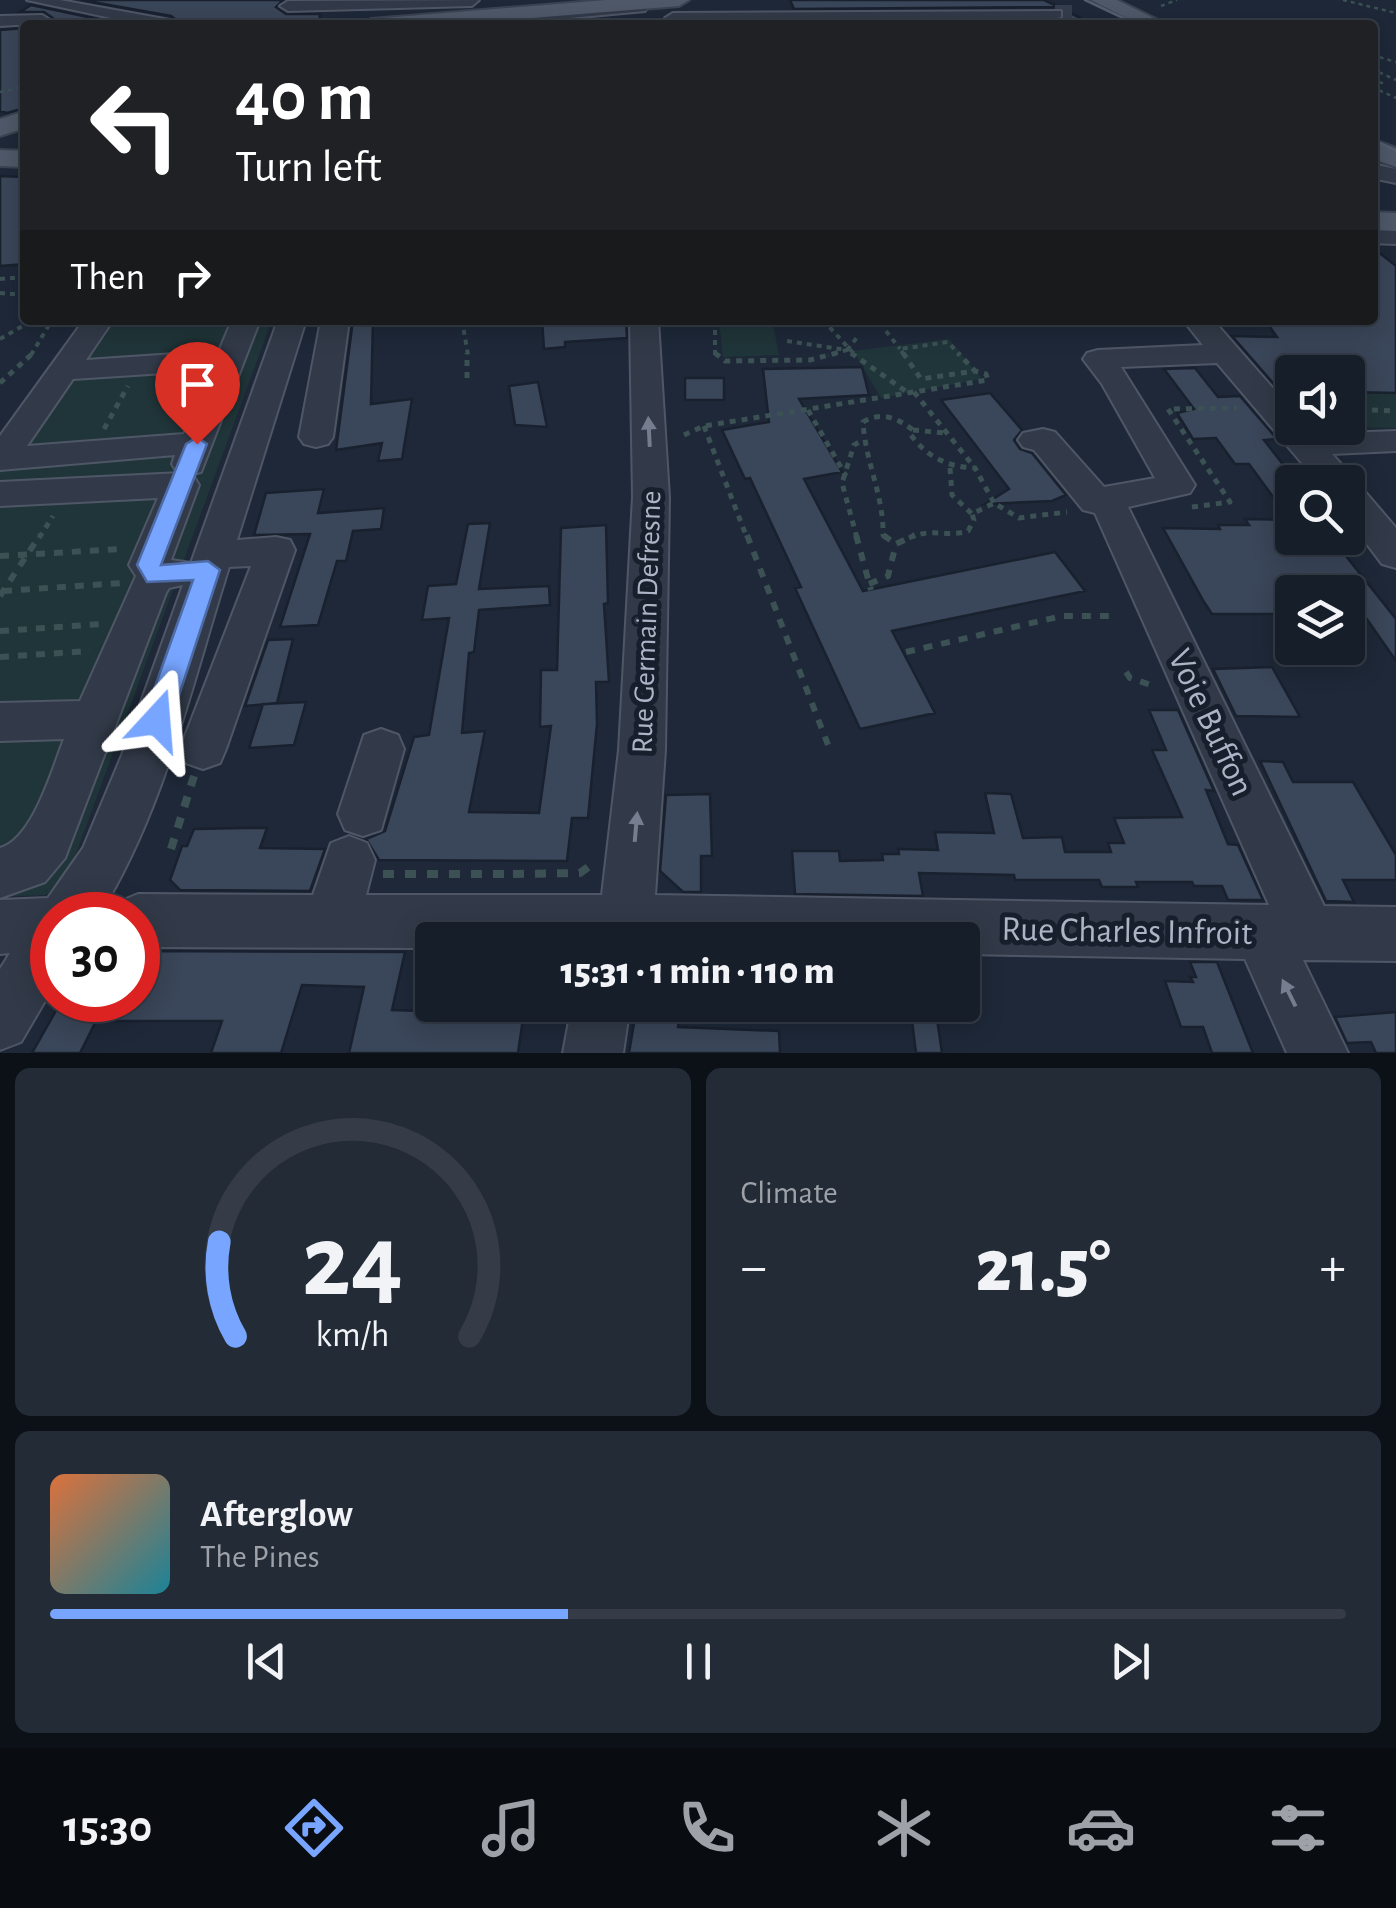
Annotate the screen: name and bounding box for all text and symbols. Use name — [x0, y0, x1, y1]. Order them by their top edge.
icon: left — [70, 60, 200, 190]
text: 40 m — [235, 63, 374, 133]
text: Turn left — [235, 145, 382, 190]
icon: right — [165, 250, 220, 305]
text: Then — [70, 259, 145, 297]
pin — [155, 342, 240, 445]
map controls — [1275, 355, 1365, 665]
button: sound — [1275, 355, 1365, 445]
icon: arrive — [170, 357, 225, 412]
one-way arrow — [641, 416, 657, 448]
button: search — [1275, 465, 1365, 555]
street label: Rue Germain Defresne — [627, 490, 667, 754]
button: layers — [1275, 575, 1365, 665]
street label: Voie Buffon — [1161, 644, 1260, 801]
position arrow — [105, 668, 209, 772]
one-way arrow — [629, 810, 645, 842]
speed limit sign: 30 — [30, 892, 160, 1022]
street label: Rue Charles Infroit — [1001, 912, 1253, 951]
text: 15:31 · 1 min · 110 m — [560, 953, 835, 991]
one-way arrow — [1281, 978, 1298, 1007]
text: Climate — [741, 1177, 838, 1209]
text: 24 — [302, 1211, 403, 1315]
text: 21.5° — [976, 1230, 1111, 1305]
text: − — [741, 1240, 767, 1295]
text: + — [1320, 1240, 1346, 1295]
text: km/h — [316, 1317, 390, 1353]
text: Afterglow — [200, 1496, 353, 1534]
text: The Pines — [200, 1541, 320, 1573]
icon: previous — [239, 1634, 294, 1689]
icon: pause — [671, 1634, 726, 1689]
icon: next — [1103, 1634, 1158, 1689]
icon: directions — [279, 1793, 349, 1863]
icon: music — [476, 1793, 546, 1863]
icon: phone — [672, 1793, 742, 1863]
icon: climate — [869, 1793, 939, 1863]
icon: car — [1066, 1793, 1136, 1863]
icon: filters — [1263, 1793, 1333, 1863]
text: 15:30 — [63, 1805, 152, 1850]

